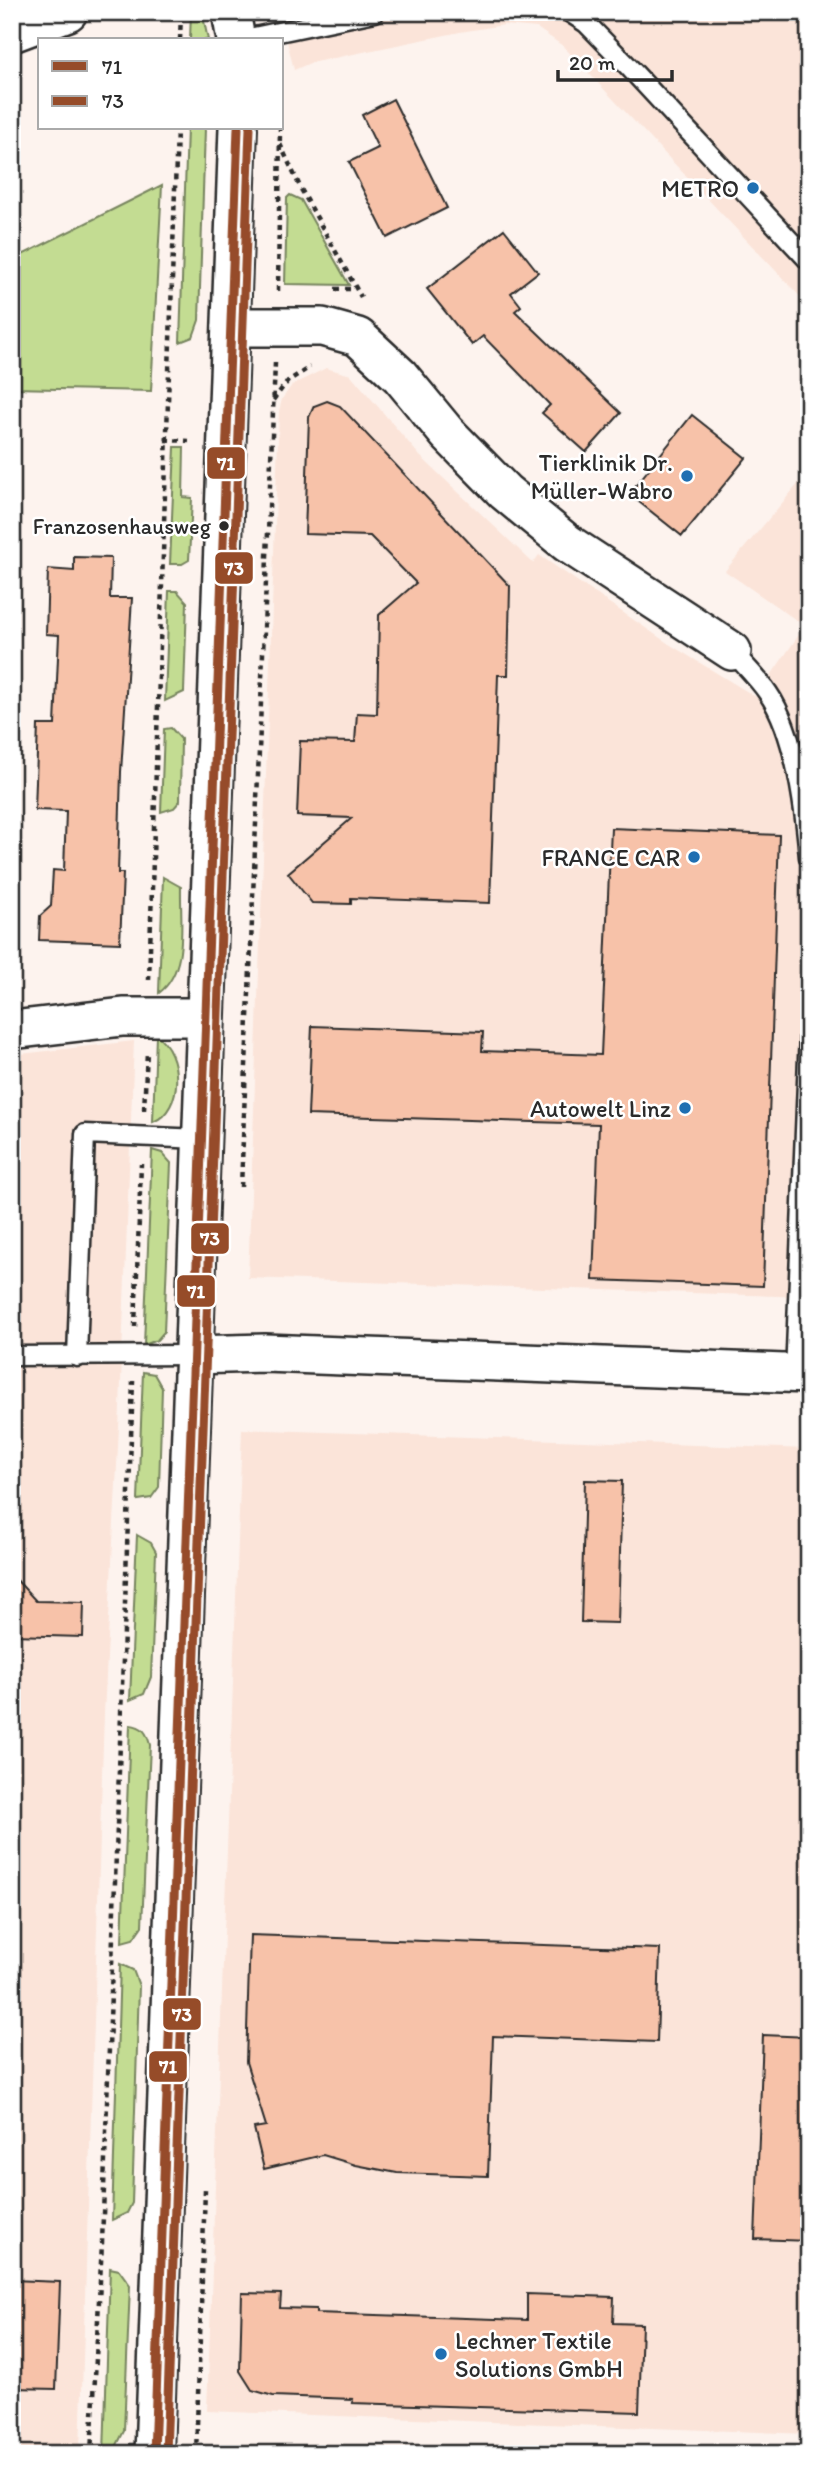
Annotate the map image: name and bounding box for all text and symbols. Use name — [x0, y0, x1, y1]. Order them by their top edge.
legend — [38, 38, 284, 130]
scale bar — [558, 38, 672, 82]
text: 20 m — [569, 50, 616, 75]
text: 71 — [102, 54, 122, 79]
text: 73 — [102, 88, 124, 113]
place label: METRO — [661, 174, 739, 203]
marker: METRO — [745, 180, 761, 196]
line badge: 71 — [206, 446, 246, 480]
place label: Tierklinik Dr. Müller-Wabro — [531, 448, 673, 505]
text: 71 — [216, 452, 235, 475]
marker: Tierklinik Dr. Müller-Wabro — [679, 468, 695, 484]
place label: Franzosenhausweg — [33, 513, 212, 540]
marker: Franzosenhausweg — [217, 519, 231, 533]
line badge: 73 — [214, 551, 254, 585]
text: 73 — [223, 557, 244, 580]
place label: FRANCE CAR — [541, 843, 680, 872]
marker: FRANCE CAR — [686, 849, 702, 865]
place label: Autowelt Linz — [530, 1094, 671, 1123]
marker: Autowelt Linz — [677, 1100, 693, 1116]
line badge: 73 — [190, 1222, 230, 1255]
text: 73 — [199, 1227, 220, 1250]
line badge: 71 — [176, 1274, 216, 1308]
text: 71 — [186, 1280, 205, 1303]
line badge: 73 — [162, 1997, 202, 2031]
text: 73 — [171, 2003, 192, 2026]
line badge: 71 — [148, 2050, 188, 2083]
text: 71 — [158, 2055, 177, 2078]
place label: Lechner Textile Solutions GmbH — [455, 2326, 623, 2383]
marker: Lechner Textile Solutions GmbH — [433, 2346, 449, 2362]

